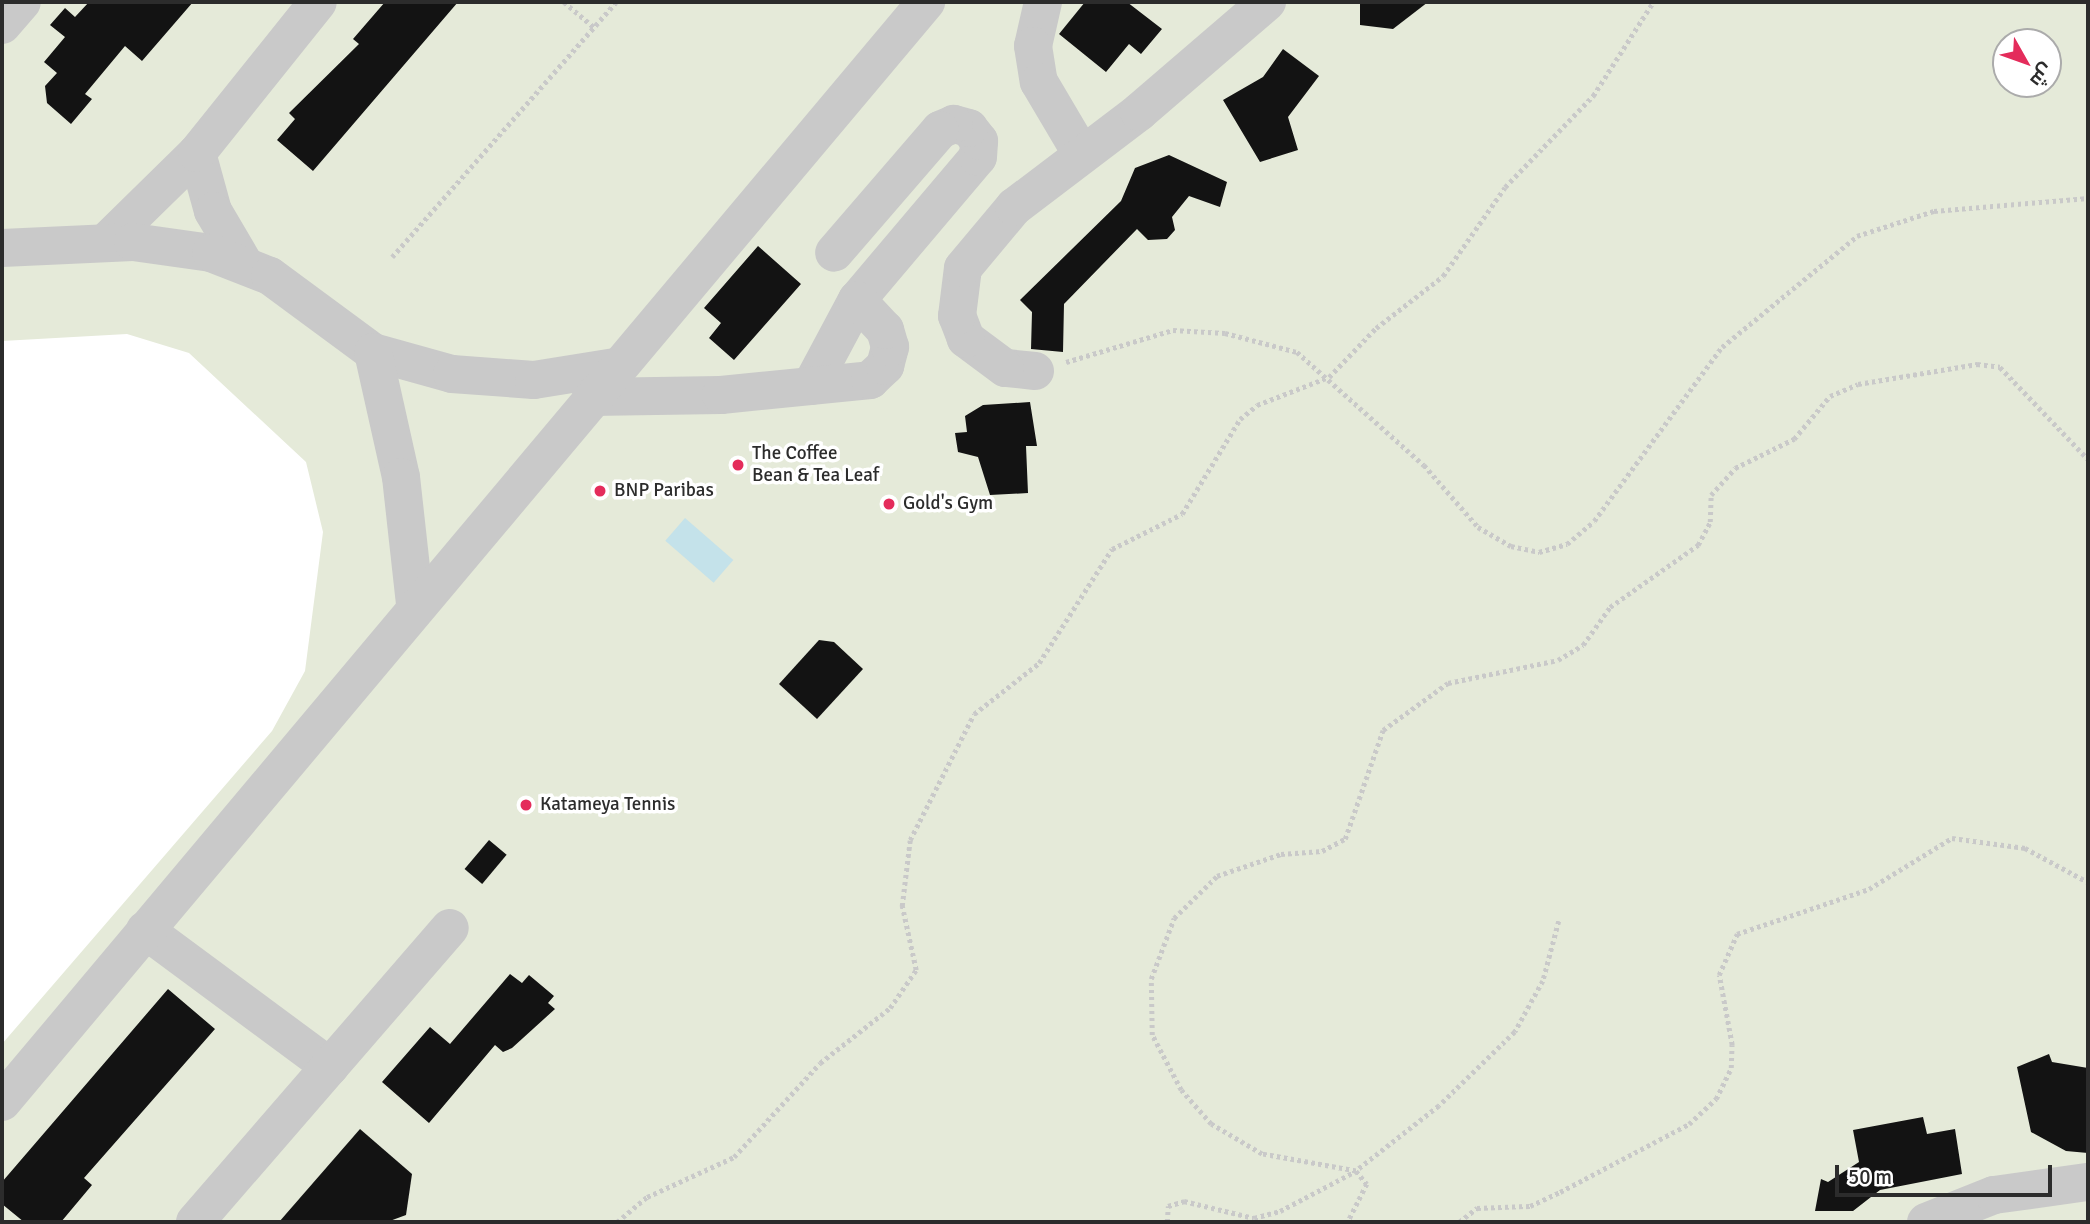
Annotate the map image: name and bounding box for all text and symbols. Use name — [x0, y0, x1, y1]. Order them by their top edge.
north arrow — [1992, 28, 2062, 98]
text: ش — [2025, 58, 2059, 92]
place label: The Coffee Bean & Tea Leaf — [752, 443, 879, 487]
marker: The Coffee Bean & Tea Leaf — [730, 457, 746, 473]
place label: BNP Paribas — [614, 480, 714, 502]
marker: BNP Paribas — [592, 483, 608, 499]
place label: Gold's Gym — [903, 493, 993, 515]
marker: Gold's Gym — [881, 496, 897, 512]
place label: Katameya Tennis — [540, 794, 675, 816]
marker: Katameya Tennis — [518, 797, 534, 813]
scale bar — [1838, 1150, 2055, 1194]
text: 50 m — [1848, 1164, 1892, 1190]

